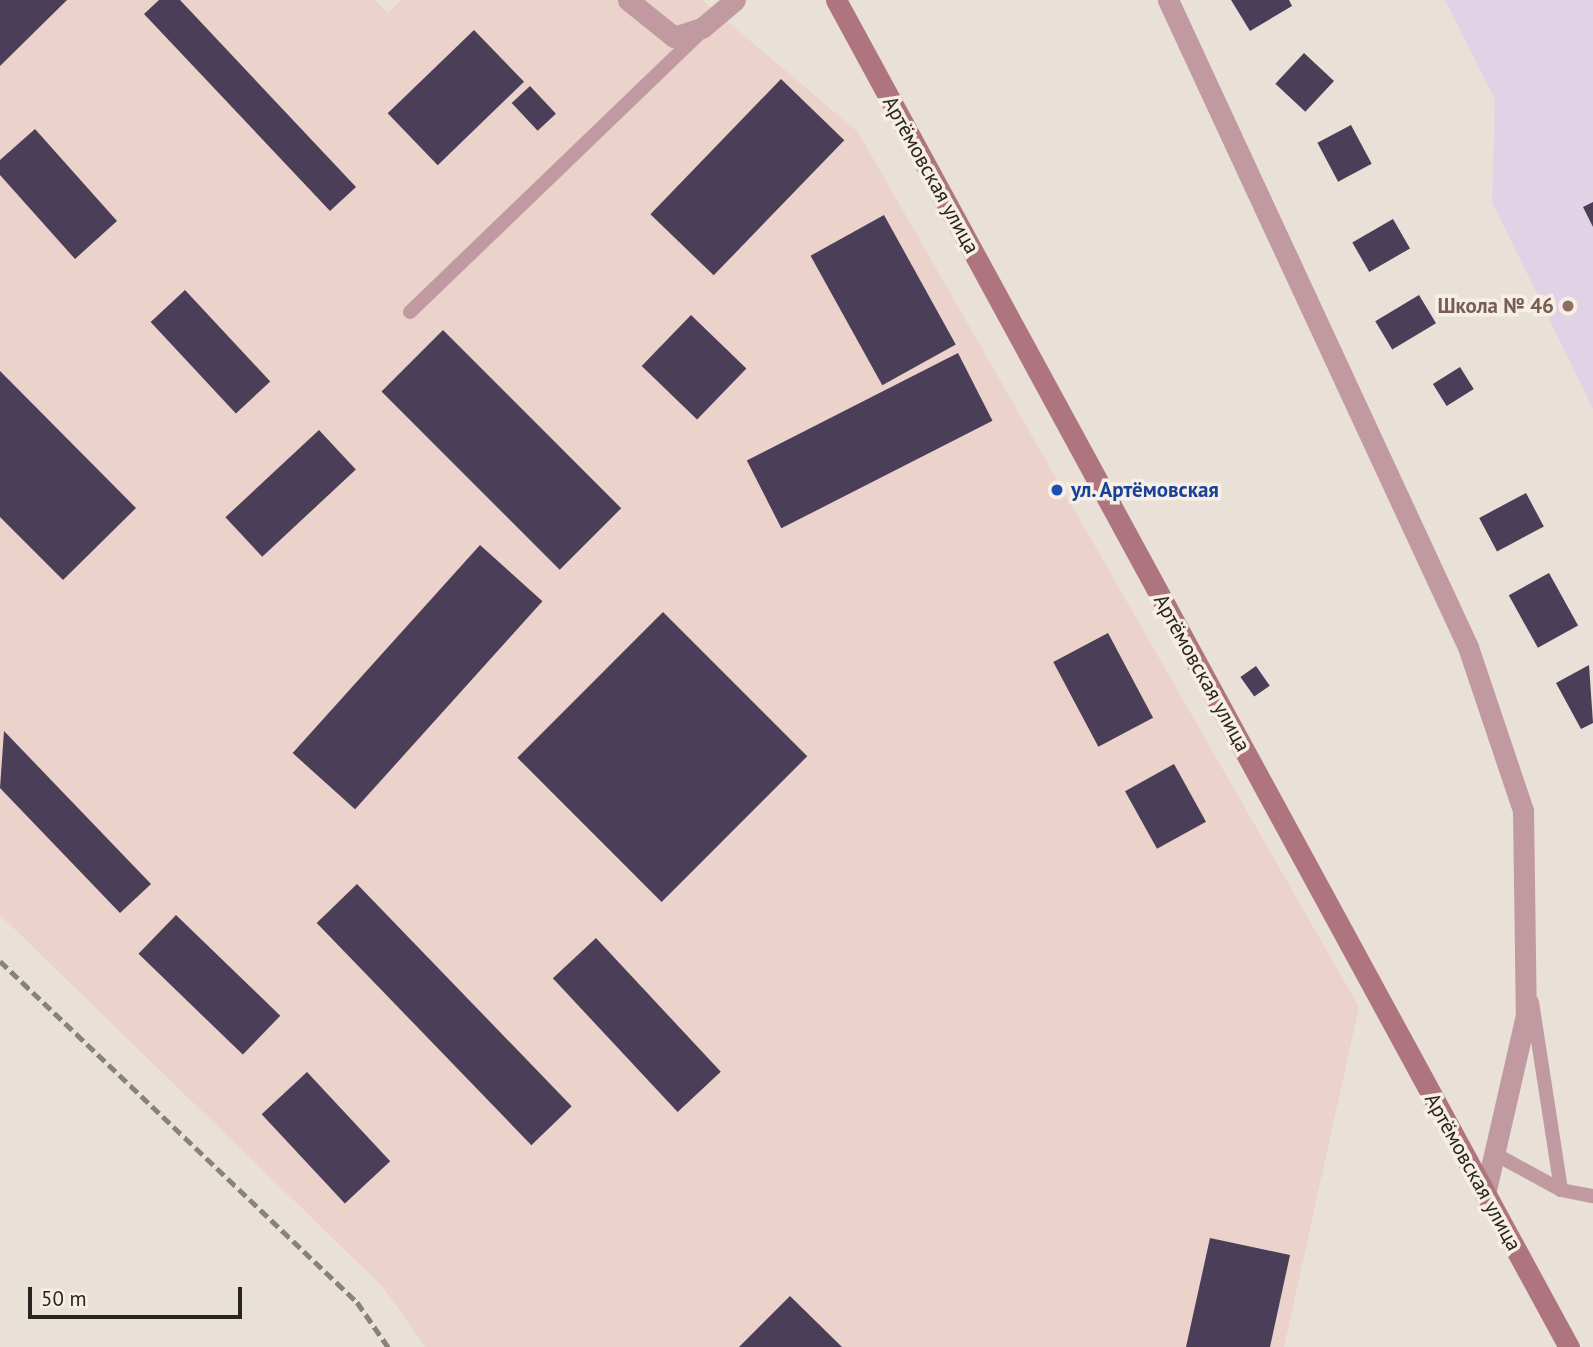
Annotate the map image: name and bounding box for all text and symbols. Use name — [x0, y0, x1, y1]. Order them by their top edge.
street label: Артёмовская улица — [877, 92, 985, 258]
place label: Школа № 46 — [1437, 293, 1554, 319]
marker: Школа № 46 — [1560, 298, 1576, 314]
place label: ул. Артёмовская — [1071, 477, 1221, 503]
marker: ул. Артёмовская — [1049, 482, 1065, 498]
street label: Артёмовская улица — [1148, 590, 1256, 756]
street label: Артёмовская улица — [1419, 1089, 1527, 1255]
scale bar — [32, 1274, 245, 1318]
text: 50 m — [41, 1285, 87, 1312]

